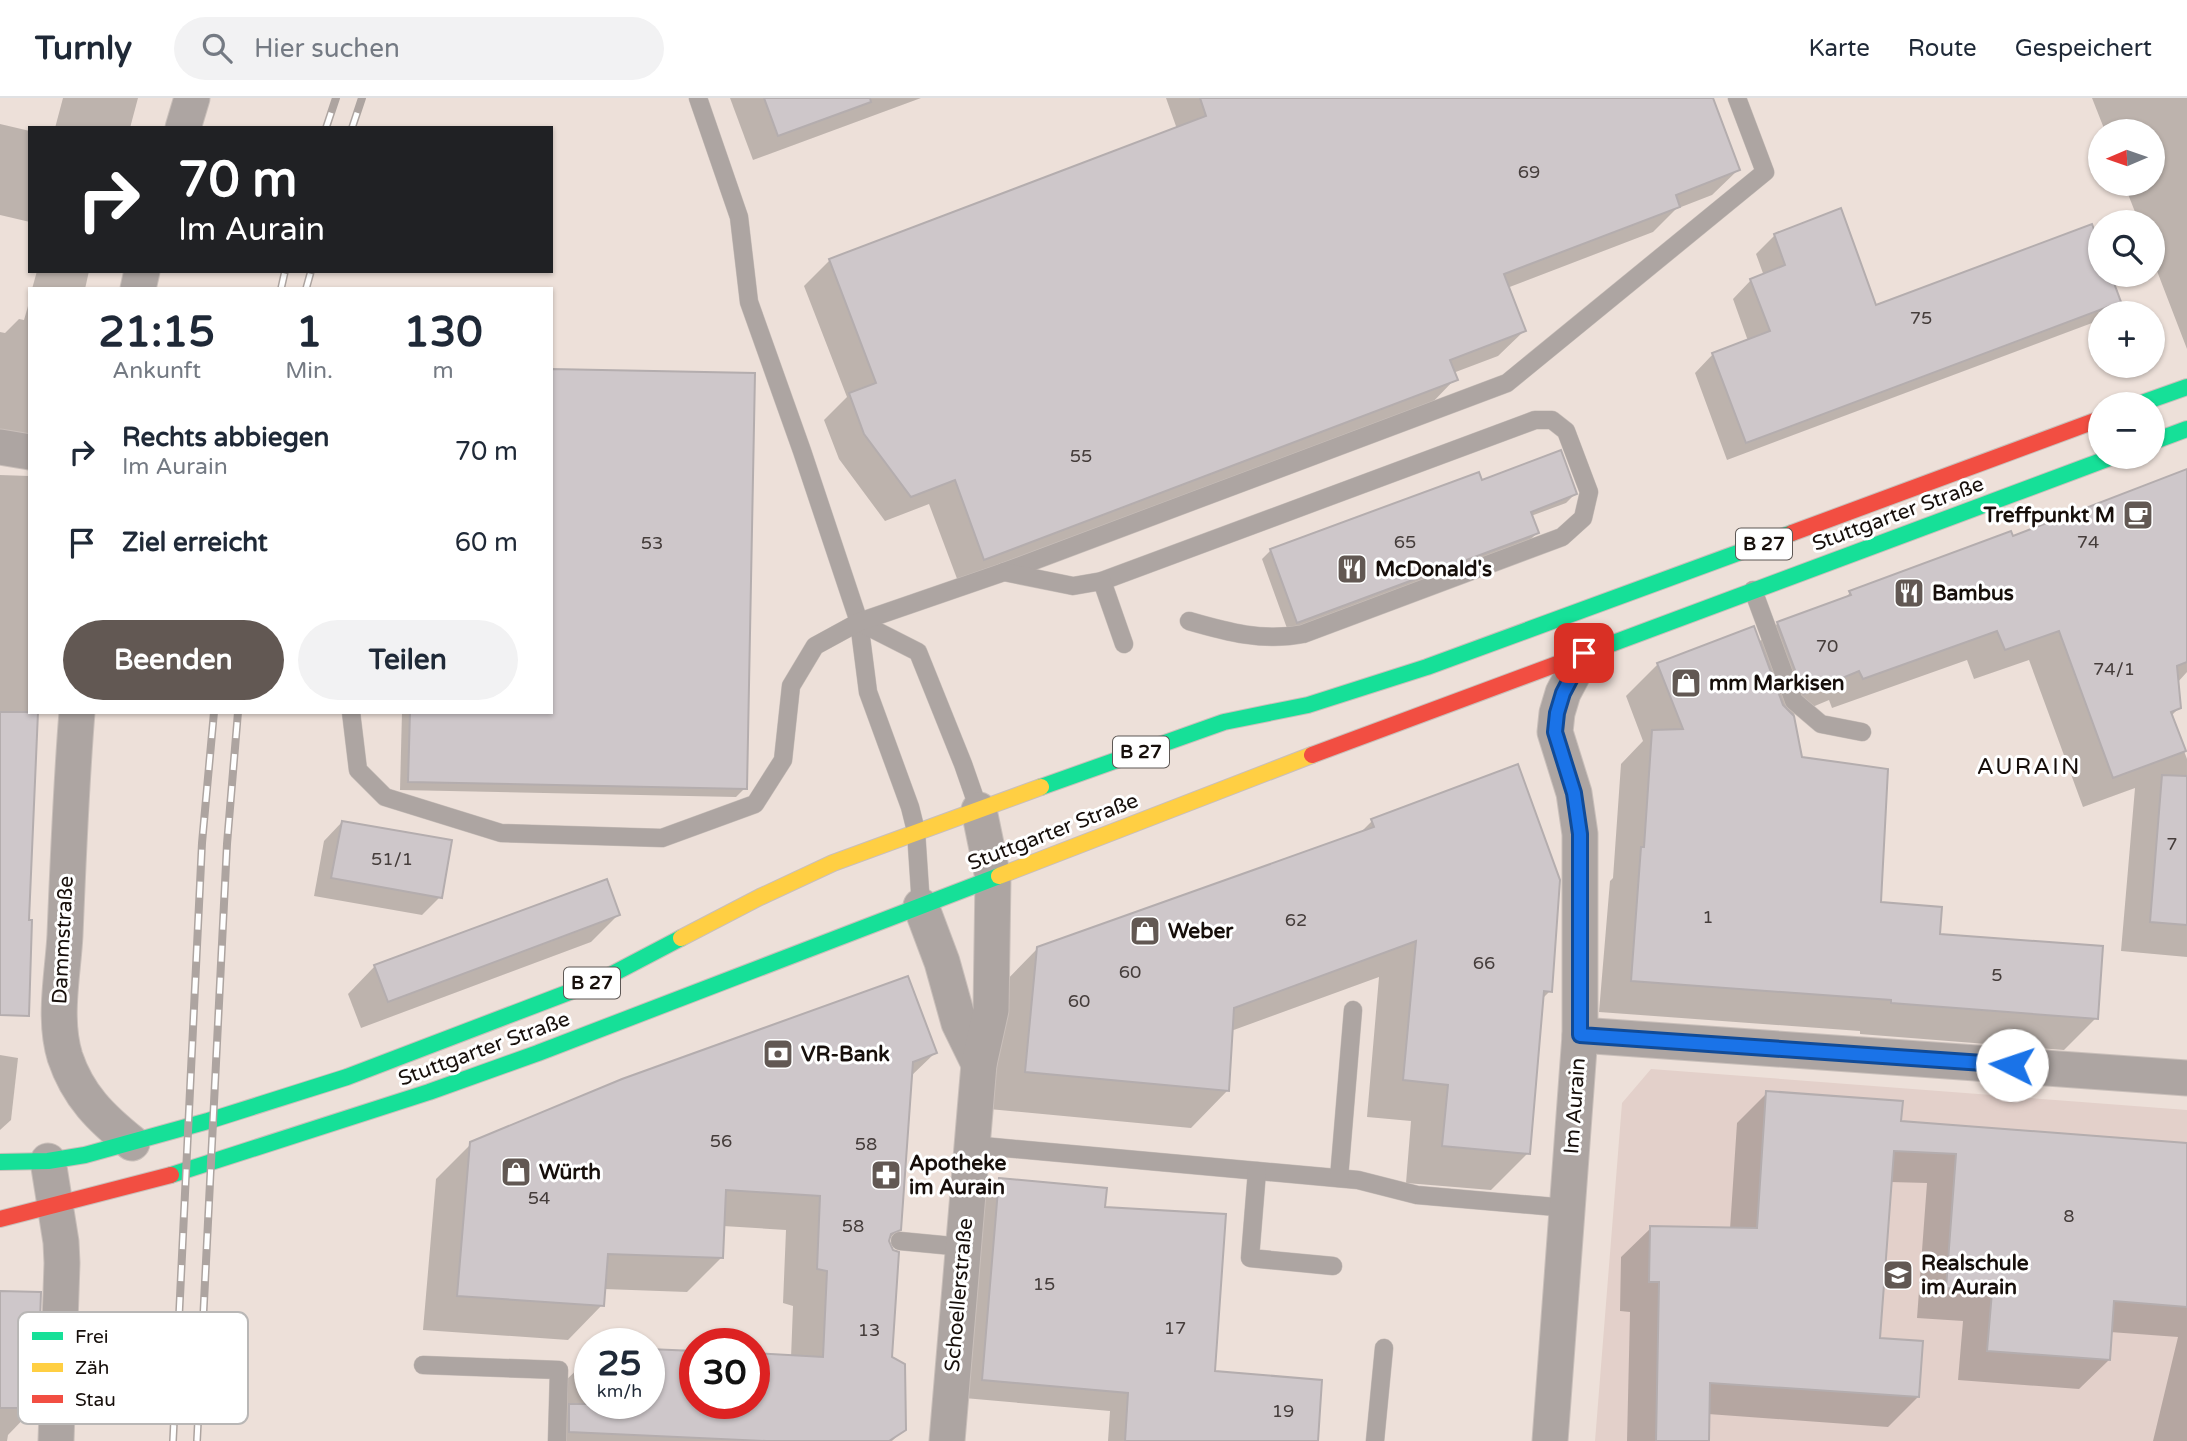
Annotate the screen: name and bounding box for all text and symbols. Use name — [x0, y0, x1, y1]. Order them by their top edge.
search box — [174, 17, 664, 80]
text: Turnly — [35, 29, 132, 68]
icon: search — [198, 29, 236, 67]
text: Hier suchen — [254, 33, 400, 64]
text: Karte — [1808, 34, 1870, 63]
text: Route — [1908, 34, 1977, 63]
text: Gespeichert — [2015, 34, 2152, 63]
north arrow — [2088, 119, 2165, 196]
map controls — [2088, 119, 2165, 469]
text: 70 m — [178, 151, 297, 210]
icon: right — [63, 154, 154, 245]
house number: 69 — [1518, 161, 1540, 183]
button: search — [2088, 210, 2165, 287]
text: Im Aurain — [178, 211, 325, 249]
button: + — [2088, 301, 2165, 378]
text: 21:15 — [98, 307, 215, 358]
text: 1 — [296, 307, 322, 358]
text: 130 — [403, 307, 483, 358]
house number: 75 — [1910, 307, 1932, 329]
text: Ankunft — [112, 357, 201, 385]
text: Min. — [285, 357, 333, 385]
text: m — [432, 357, 454, 385]
button: − — [2088, 392, 2165, 469]
text: Rechts abbiegen — [122, 422, 329, 453]
icon: right — [63, 433, 101, 471]
text: 70 m — [455, 436, 518, 467]
house number: 55 — [1070, 445, 1092, 467]
text: Im Aurain — [122, 453, 228, 481]
street label: Stuttgarter Straße — [1809, 471, 1987, 557]
cafe icon: Treffpunkt M — [2121, 498, 2155, 532]
place label: Treffpunkt M — [1983, 503, 2115, 528]
icon: arrive — [63, 524, 101, 562]
text: Ziel erreicht — [122, 527, 268, 558]
text: 60 m — [455, 527, 518, 558]
road number: B 27 — [1736, 528, 1792, 560]
house number: 65 — [1394, 531, 1416, 553]
house number: 74 — [2077, 531, 2099, 553]
house number: 53 — [641, 532, 663, 554]
restaurant icon: McDonald's — [1335, 552, 1369, 586]
place label: McDonald's — [1375, 557, 1492, 582]
restaurant icon: Bambus — [1892, 576, 1926, 610]
place label: Bambus — [1932, 581, 2014, 606]
button: Beenden — [63, 620, 284, 700]
button: Teilen — [298, 620, 518, 700]
pin — [1554, 623, 1614, 683]
icon: arrive — [1565, 634, 1603, 672]
house number: 70 — [1816, 635, 1838, 657]
house number: 74/1 — [2093, 658, 2135, 680]
shop icon: mm Markisen — [1669, 666, 1703, 700]
place label: mm Markisen — [1709, 671, 1845, 696]
road number: B 27 — [1113, 736, 1169, 768]
district label: AURAIN — [1977, 753, 2081, 781]
street label: Stuttgarter Straße — [964, 788, 1142, 876]
house number: 7 — [2166, 833, 2178, 855]
house number: 51/1 — [371, 848, 413, 870]
street label: Dammstraße — [47, 875, 79, 1005]
house number: 1 — [1702, 906, 1714, 928]
house number: 62 — [1285, 909, 1307, 931]
shop icon: Weber — [1128, 914, 1162, 948]
place label: Weber — [1168, 919, 1234, 944]
house number: 66 — [1473, 952, 1495, 974]
house number: 60 — [1119, 961, 1141, 983]
house number: 5 — [1991, 964, 2003, 986]
road number: B 27 — [564, 968, 620, 998]
house number: 60 — [1068, 990, 1090, 1012]
street label: Stuttgarter Straße — [395, 1006, 573, 1092]
position arrow — [1975, 1028, 2049, 1102]
bank icon: VR-Bank — [761, 1037, 795, 1071]
place label: VR-Bank — [801, 1042, 890, 1067]
street label: Im Aurain — [1559, 1057, 1591, 1155]
house number: 56 — [710, 1130, 732, 1152]
house number: 58 — [855, 1133, 877, 1155]
place label: Apotheke im Aurain — [909, 1151, 1006, 1200]
shop icon: Würth — [499, 1155, 533, 1189]
pharmacy icon: Apotheke im Aurain — [869, 1158, 903, 1192]
place label: Würth — [539, 1160, 601, 1185]
house number: 54 — [528, 1187, 550, 1209]
house number: 8 — [2063, 1205, 2075, 1227]
house number: 58 — [842, 1215, 864, 1237]
street label: Schoellerstraße — [940, 1217, 978, 1373]
place label: Realschule im Aurain — [1921, 1251, 2029, 1300]
school or university icon: Realschule im Aurain — [1881, 1258, 1915, 1292]
house number: 15 — [1033, 1273, 1055, 1295]
legend — [18, 1312, 248, 1424]
house number: 17 — [1164, 1317, 1186, 1339]
house number: 13 — [858, 1319, 880, 1341]
text: Frei — [75, 1326, 109, 1348]
speed limit sign: 30 — [679, 1328, 770, 1419]
text: 25 — [598, 1343, 641, 1385]
text: Zäh — [75, 1357, 109, 1379]
text: km/h — [597, 1380, 642, 1402]
text: Stau — [75, 1389, 116, 1411]
house number: 19 — [1272, 1400, 1294, 1422]

